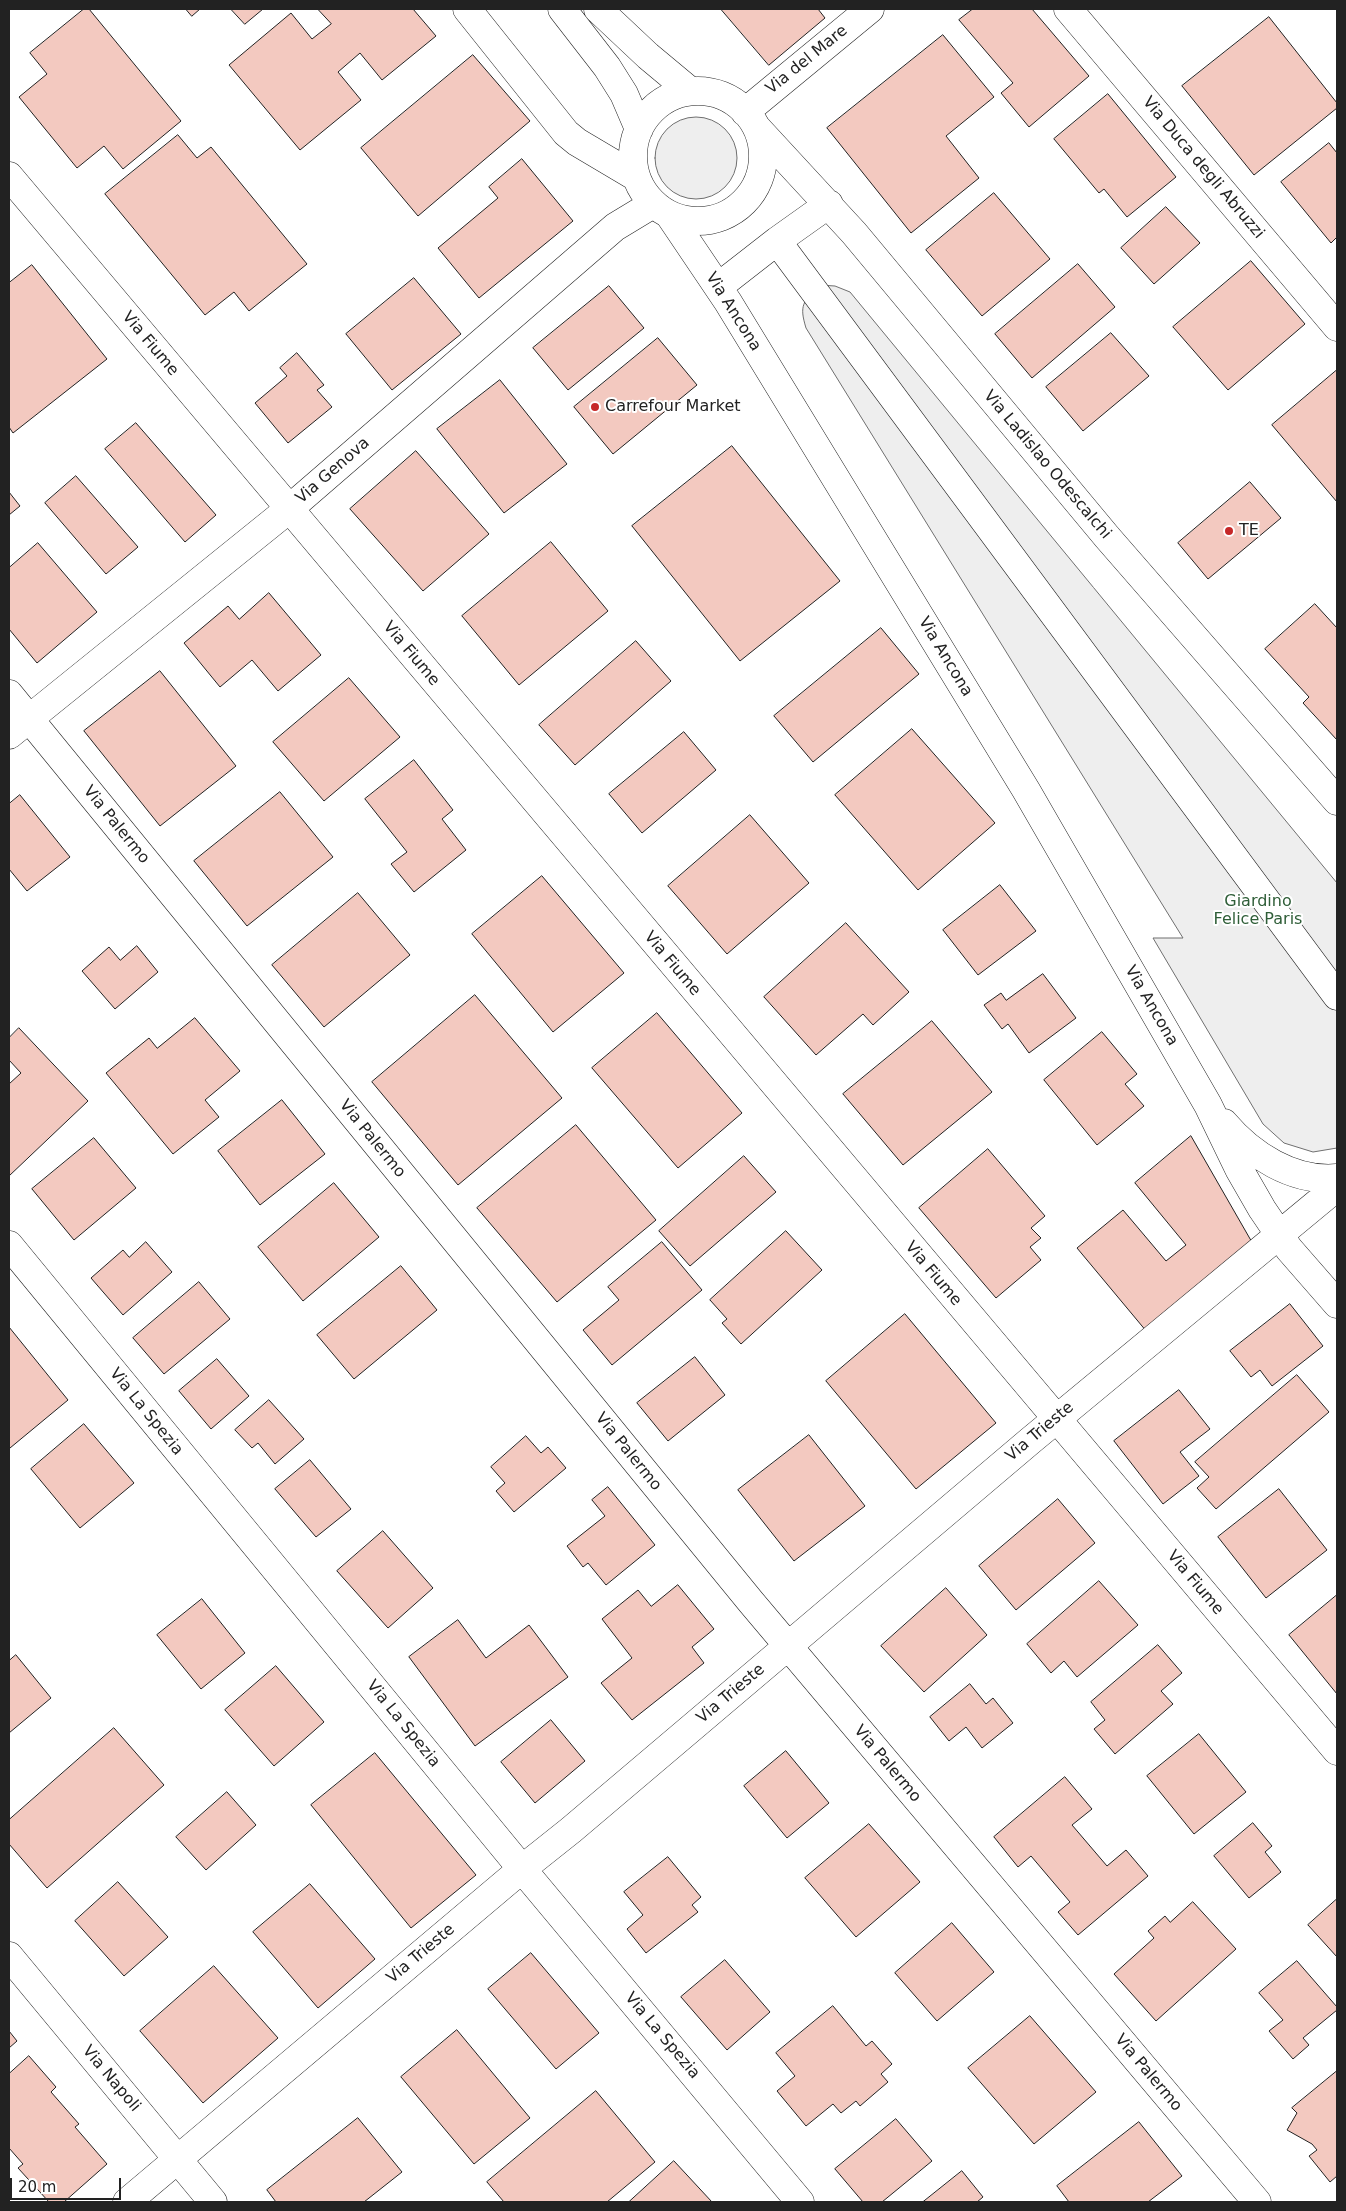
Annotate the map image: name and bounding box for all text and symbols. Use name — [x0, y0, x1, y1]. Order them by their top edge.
street label: Via del Mare — [762, 21, 852, 99]
street label: Via Duca degli Abruzzi — [1138, 93, 1268, 243]
street label: Via Ancona — [701, 269, 765, 355]
street label: Via Fiume — [118, 308, 182, 380]
street label: Via Ladislao Odescalchi — [979, 387, 1115, 543]
place label: Carrefour Market — [605, 397, 741, 417]
marker: Carrefour Market — [589, 401, 601, 413]
street label: Via Genova — [292, 434, 374, 508]
place label: TE — [1239, 521, 1259, 541]
marker: TE — [1223, 525, 1235, 537]
street label: Via Ancona — [914, 614, 976, 700]
street label: Via Fiume — [379, 618, 443, 690]
street label: Via Palermo — [79, 782, 153, 868]
park label: Giardino Felice Paris — [1214, 892, 1302, 930]
street label: Via Fiume — [640, 928, 704, 1000]
street label: Via Ancona — [1120, 962, 1182, 1050]
street label: Via Palermo — [335, 1096, 409, 1182]
street label: Via Fiume — [901, 1238, 965, 1310]
street label: Via La Spezia — [105, 1365, 187, 1459]
street label: Via Trieste — [1002, 1398, 1078, 1466]
street label: Via Palermo — [591, 1409, 665, 1495]
street label: Via Fiume — [1163, 1547, 1227, 1619]
street label: Via Trieste — [693, 1660, 769, 1728]
street label: Via La Spezia — [362, 1677, 444, 1771]
street label: Via Palermo — [849, 1722, 925, 1806]
street label: Via Trieste — [383, 1920, 459, 1988]
street label: Via La Spezia — [620, 1989, 704, 2083]
street label: Via Palermo — [1110, 2031, 1186, 2115]
street label: Via Napoli — [78, 2042, 144, 2116]
scale bar — [12, 2168, 124, 2200]
text: 20 m — [18, 2178, 56, 2196]

